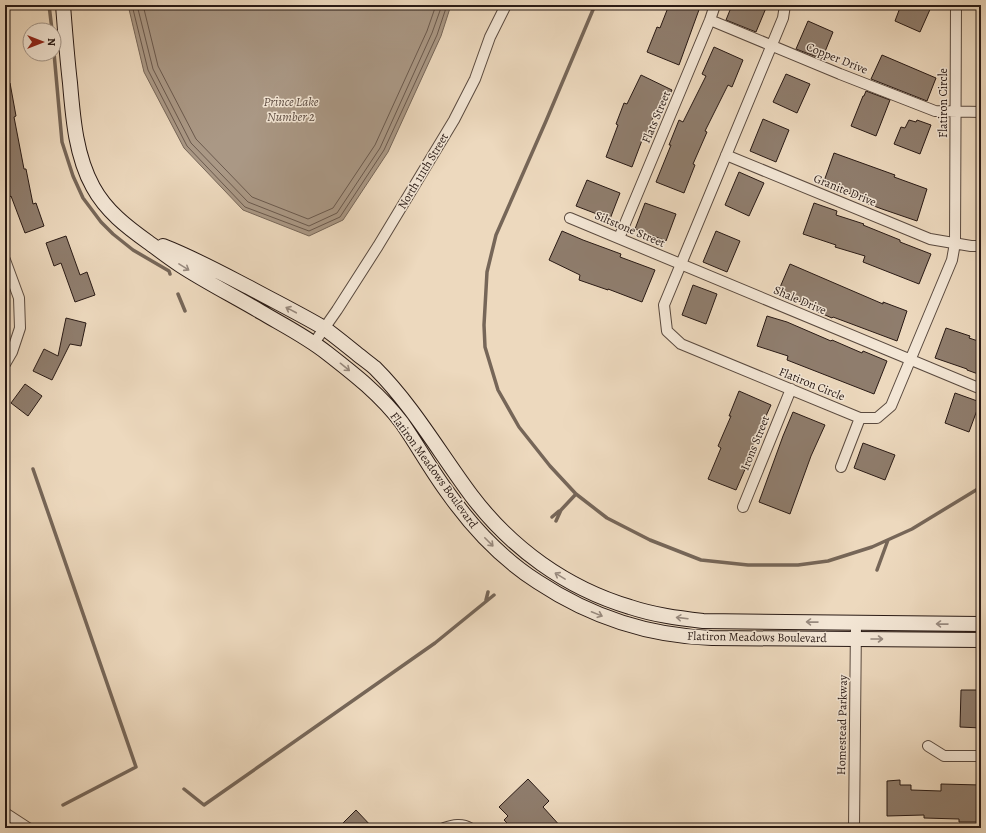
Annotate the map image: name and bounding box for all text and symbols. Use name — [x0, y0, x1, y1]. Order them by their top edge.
north arrow — [22, 22, 62, 62]
text: N — [44, 38, 59, 46]
street label: Copper Drive — [804, 38, 870, 78]
street label: Flatiron Circle — [935, 68, 951, 138]
street label: Flats Street — [638, 88, 674, 146]
water label: Prince Lake Number 2 — [264, 93, 319, 125]
street label: North 111th Street — [394, 130, 452, 212]
street label: Granite Drive — [811, 170, 879, 210]
street label: Siltstone Street — [592, 207, 668, 251]
one-way arrow — [178, 263, 189, 271]
street label: Shale Drive — [771, 282, 829, 318]
one-way arrow — [285, 305, 297, 313]
one-way arrow — [339, 363, 350, 372]
street label: Flatiron Circle — [777, 363, 847, 405]
street label: Flatiron Meadows Boulevard — [386, 409, 482, 532]
street label: Irons Street — [737, 413, 773, 473]
one-way arrow — [484, 537, 494, 547]
one-way arrow — [554, 572, 566, 580]
one-way arrow — [590, 610, 602, 618]
one-way arrow — [676, 614, 689, 622]
one-way arrow — [806, 618, 819, 626]
one-way arrow — [936, 620, 949, 628]
street label: Flatiron Meadows Boulevard — [687, 628, 828, 646]
one-way arrow — [870, 635, 883, 643]
street label: Homestead Parkway — [833, 674, 851, 775]

